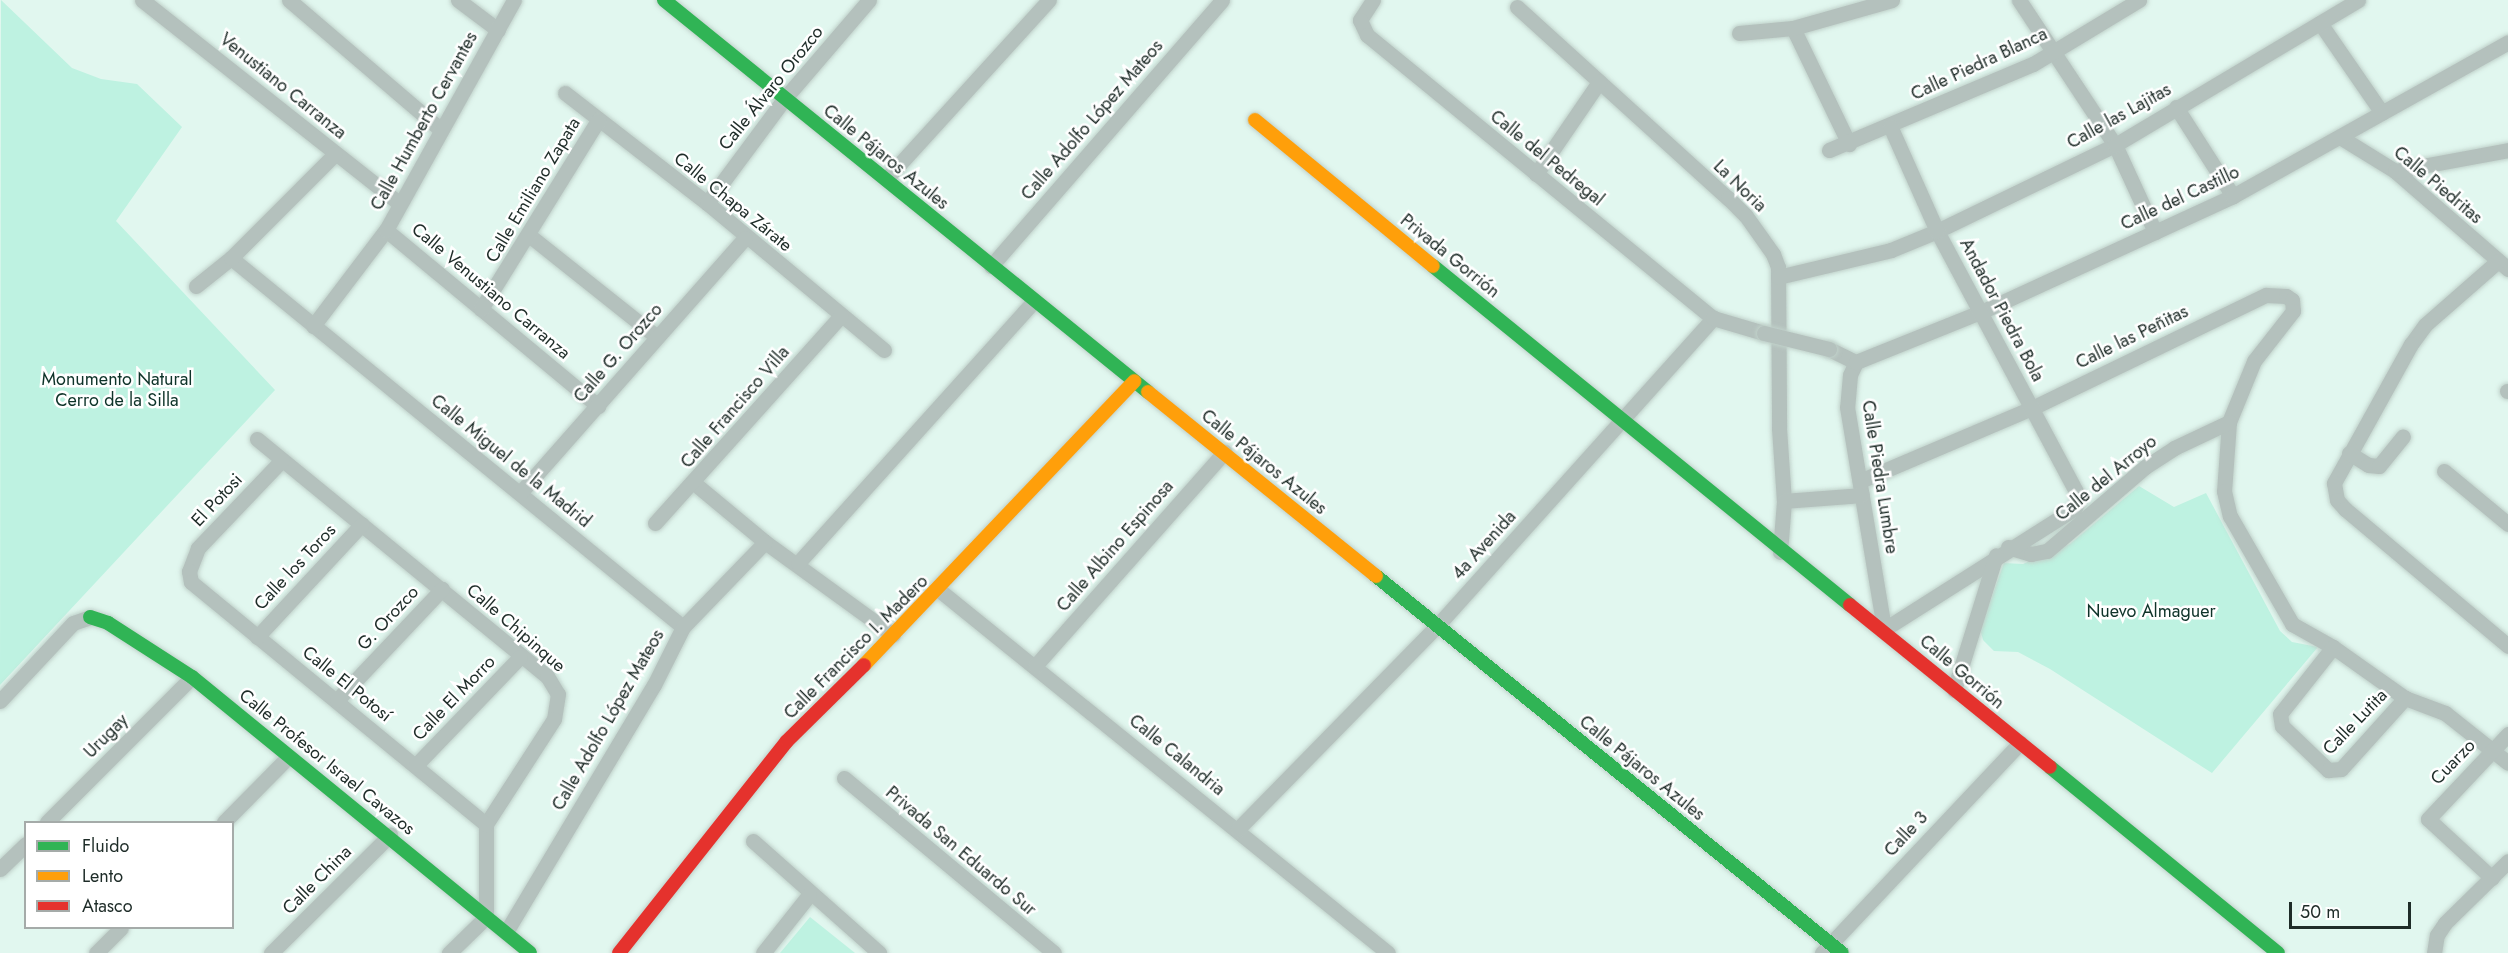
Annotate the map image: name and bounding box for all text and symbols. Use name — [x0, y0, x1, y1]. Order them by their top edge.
street label: Calle Álvaro Orozco — [714, 21, 828, 155]
street label: Calle Piedra Blanca — [1907, 23, 2051, 105]
street label: Venustiano Carranza — [215, 28, 351, 144]
street label: Calle Humberto Cervantes — [366, 28, 482, 214]
street label: Calle Adolfo López Mateos — [1017, 35, 1167, 205]
street label: Calle las Lajitas — [2063, 79, 2175, 153]
street label: Calle Pájaros Azules — [819, 100, 953, 214]
street label: Calle del Pedregal — [1486, 106, 1608, 210]
street label: Calle Emiliano Zapata — [481, 114, 585, 266]
street label: Calle Piedritas — [2389, 142, 2487, 228]
street label: Calle Chapa Zárate — [670, 148, 796, 256]
street label: La Noria — [1709, 155, 1771, 217]
street label: Calle del Castillo — [2117, 161, 2243, 235]
street label: Privada Gorrión — [1396, 209, 1504, 303]
street label: Calle Venustiano Carranza — [407, 218, 575, 364]
street label: Andador Piedra Bola — [1955, 235, 2049, 385]
street label: Calle G. Orozco — [569, 299, 667, 407]
street label: Calle las Peñitas — [2072, 300, 2192, 374]
street label: Calle Francisco Villa — [676, 342, 794, 472]
park label: Monumento Natural Cerro de la Silla — [42, 369, 192, 412]
street label: Calle Miguel de la Madrid — [427, 390, 595, 532]
street label: Calle Piedra Lumbre — [1857, 399, 1903, 555]
street label: Calle Pájaros Azules — [1197, 405, 1331, 519]
street label: Calle del Arroyo — [2051, 431, 2161, 525]
street label: El Potosi — [187, 469, 247, 531]
street label: Calle Albino Espinosa — [1052, 476, 1178, 616]
street label: 4a Avenida — [1447, 506, 1521, 584]
street label: Calle los Toros — [250, 519, 340, 615]
street label: Calle Francisco I. Madero — [779, 570, 933, 724]
street label: Calle Chipinque — [462, 579, 570, 677]
street label: G. Orozco — [353, 581, 423, 655]
park label: Nuevo Almaguer — [2086, 600, 2216, 622]
street label: Calle Adolfo López Mateos — [547, 626, 669, 814]
street label: Calle Gorrión — [1915, 630, 2009, 714]
street label: Calle El Potosí — [298, 641, 396, 727]
street label: Calle El Morro — [408, 651, 500, 745]
street label: Calle Profesor Israel Cavazos — [235, 684, 419, 840]
street label: Calle Lutita — [2318, 685, 2392, 759]
street label: Urugay — [79, 709, 133, 763]
street label: Calle Calandria — [1125, 710, 1229, 800]
street label: Calle Pájaros Azules — [1575, 711, 1709, 825]
street label: Cuarzo — [2426, 735, 2480, 789]
street label: Privada San Eduardo Sur — [881, 782, 1041, 920]
street label: Calle 3 — [1880, 807, 1932, 861]
legend — [24, 821, 234, 929]
text: Fluido — [82, 833, 129, 859]
street label: Calle China — [278, 841, 356, 919]
text: Lento — [82, 863, 123, 889]
scale bar — [2292, 890, 2414, 928]
text: Atasco — [82, 893, 133, 919]
text: 50 m — [2300, 899, 2340, 925]

